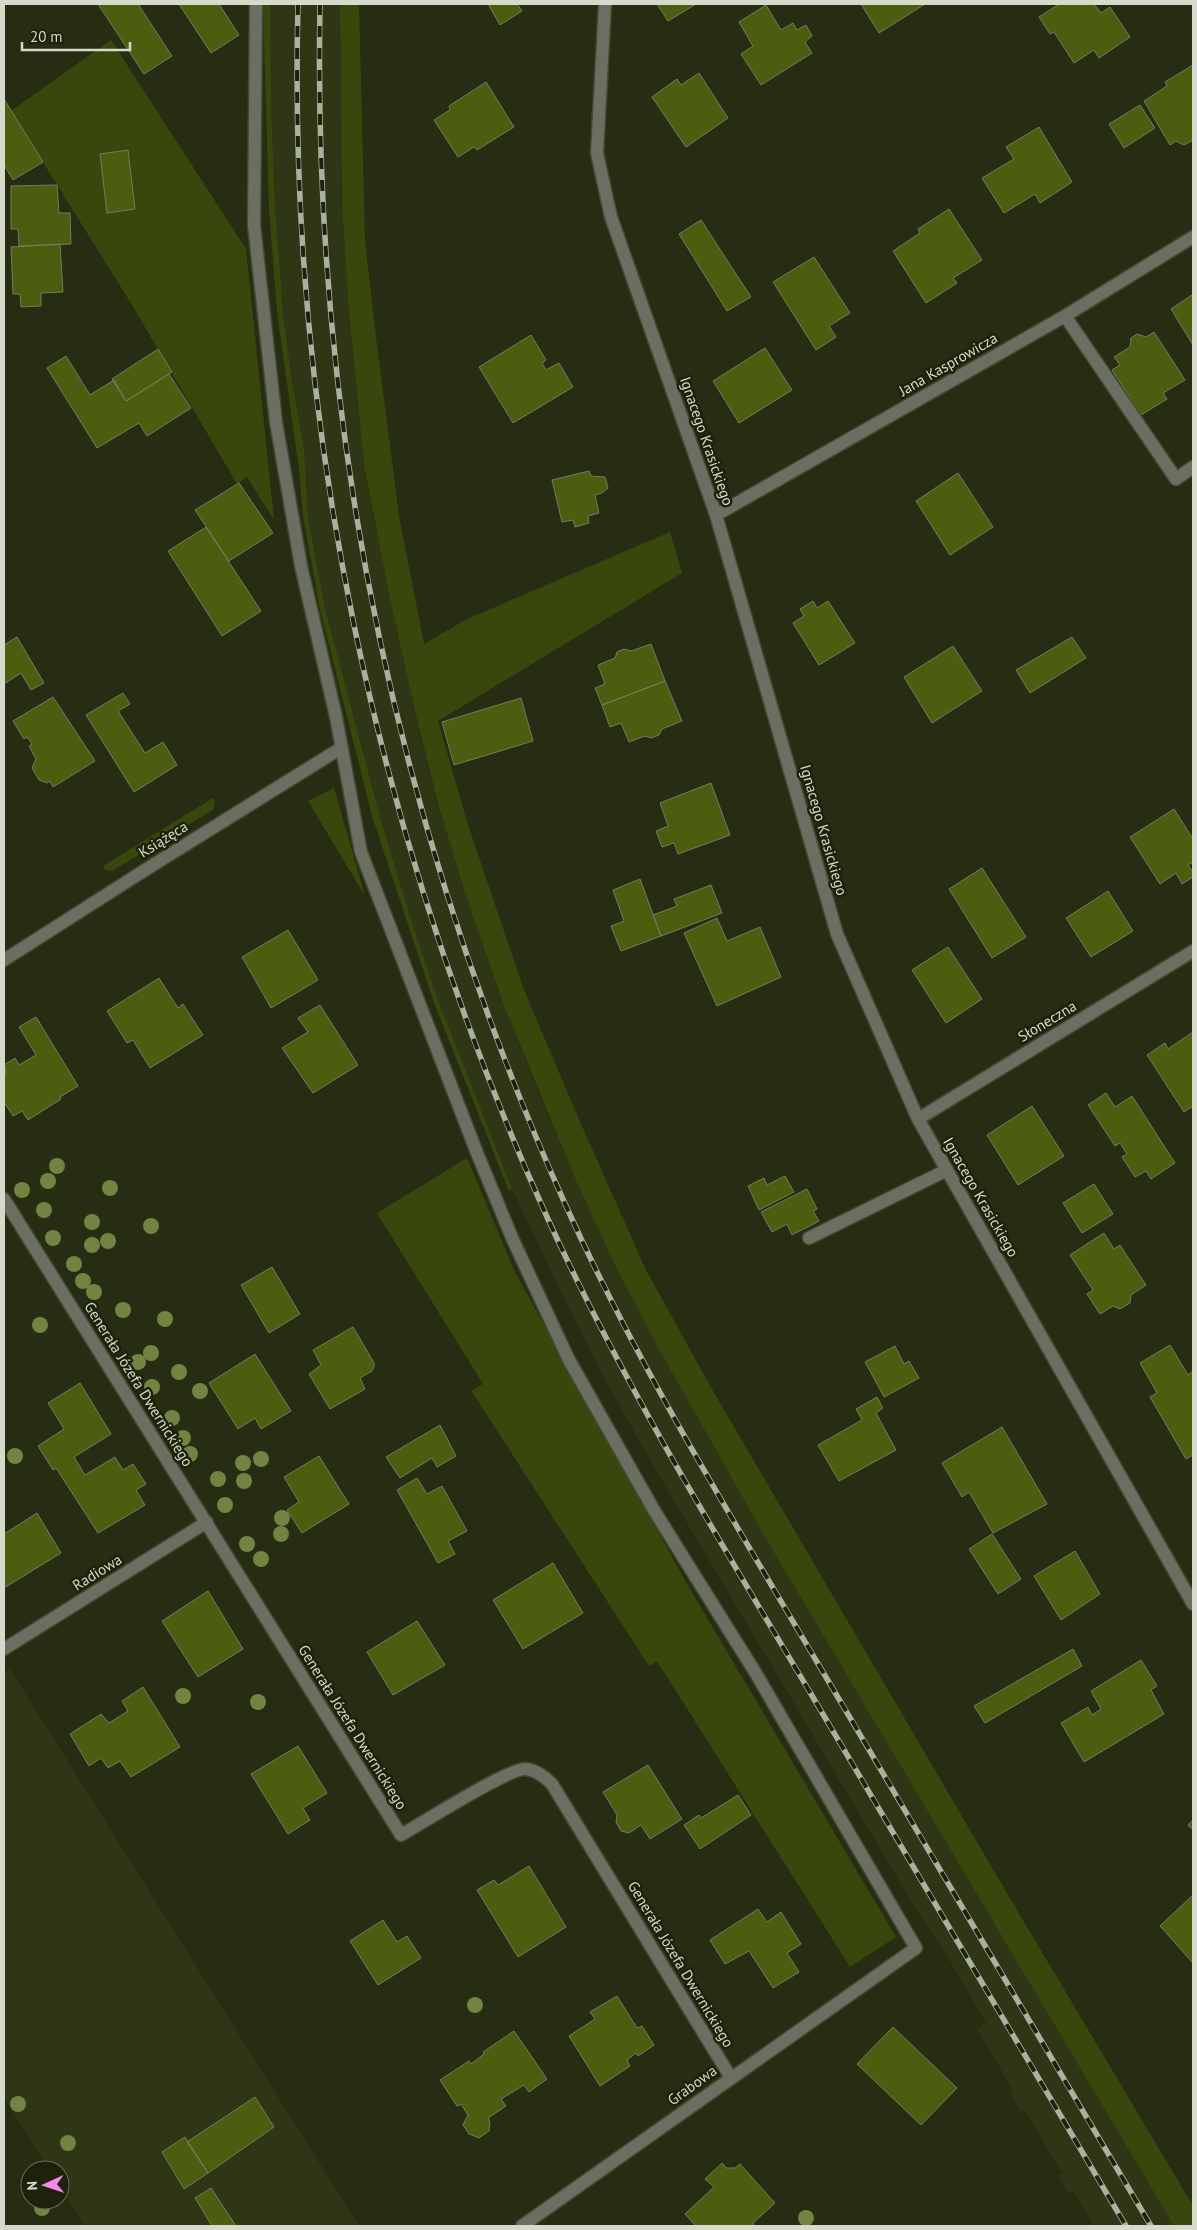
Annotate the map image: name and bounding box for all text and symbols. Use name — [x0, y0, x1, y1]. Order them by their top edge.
scale bar — [22, 20, 130, 52]
text: 20 m — [30, 27, 63, 46]
street label: Jana Kasprowicza — [894, 328, 1001, 400]
street label: Ignacego Krasickiego — [676, 374, 738, 508]
street label: Ignacego Krasickiego — [796, 762, 852, 898]
street label: Książęca — [135, 816, 191, 862]
street label: Słoneczna — [1014, 996, 1080, 1046]
street label: Ignacego Krasickiego — [939, 1134, 1023, 1260]
street label: Generała Józefa Dwernickiego — [80, 1298, 198, 1470]
street label: Radiowa — [69, 1549, 125, 1595]
street label: Generała Józefa Dwernickiego — [294, 1641, 412, 1813]
street label: Generała Józefa Dwernickiego — [624, 1877, 738, 2051]
street label: Grabowa — [664, 2061, 720, 2109]
north arrow — [20, 2160, 70, 2210]
text: N — [23, 2181, 41, 2191]

